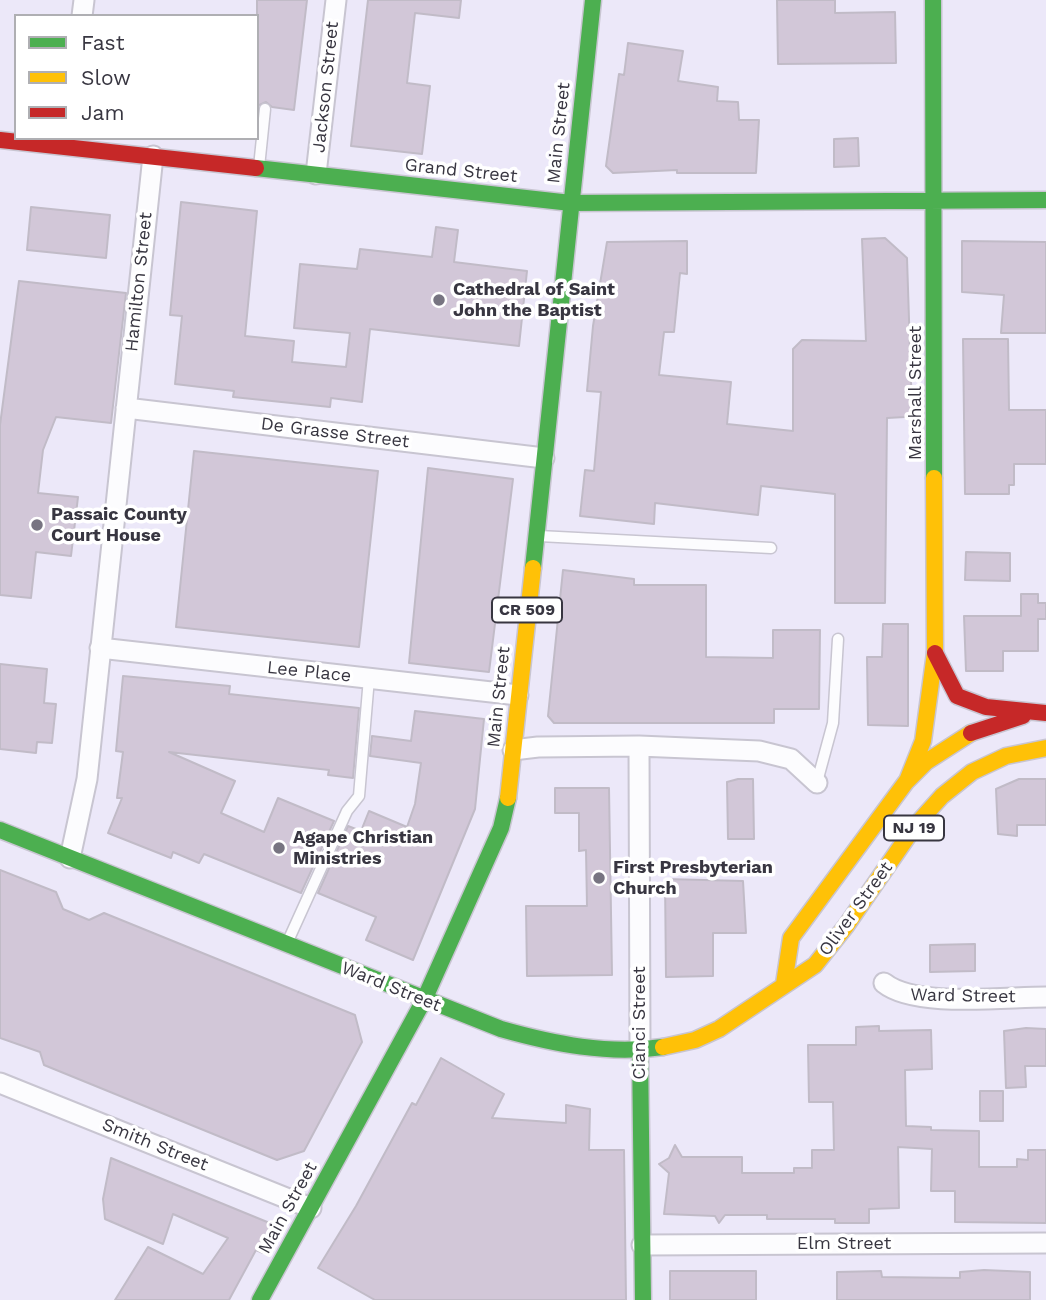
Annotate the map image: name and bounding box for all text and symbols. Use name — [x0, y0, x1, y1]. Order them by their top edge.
legend — [14, 14, 259, 140]
street label: Jackson Street — [308, 20, 344, 154]
text: Fast — [81, 30, 125, 55]
text: Slow — [81, 65, 131, 90]
street label: Main Street — [543, 81, 575, 185]
text: Jam — [81, 100, 124, 125]
street label: Grand Street — [404, 154, 518, 188]
street label: Hamilton Street — [121, 211, 157, 353]
place label: Cathedral of Saint John the Baptist — [453, 279, 615, 322]
marker: Cathedral of Saint John the Baptist — [431, 292, 447, 308]
street label: Marshall Street — [905, 326, 927, 460]
street label: De Grasse Street — [259, 413, 411, 453]
place label: Passaic County Court House — [51, 504, 187, 546]
marker: Passaic County Court House — [29, 517, 45, 533]
road number: CR 509 — [492, 597, 562, 622]
street label: Main Street — [483, 645, 515, 749]
street label: Lee Place — [266, 657, 352, 687]
road number: NJ 19 — [884, 816, 944, 841]
place label: Agape Christian Ministries — [293, 827, 433, 870]
marker: Agape Christian Ministries — [271, 840, 287, 856]
place label: First Presbyterian Church — [613, 857, 773, 900]
street label: Oliver Street — [815, 858, 897, 960]
marker: First Presbyterian Church — [591, 870, 607, 886]
street label: Ward Street — [338, 957, 444, 1017]
street label: Cianci Street — [629, 966, 651, 1080]
street label: Ward Street — [910, 984, 1016, 1008]
street label: Smith Street — [99, 1114, 211, 1176]
street label: Main Street — [254, 1158, 322, 1258]
street label: Elm Street — [797, 1233, 891, 1255]

